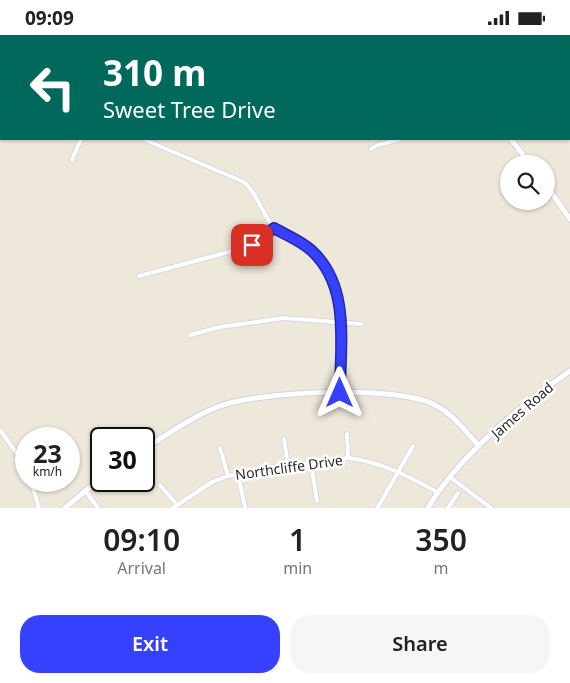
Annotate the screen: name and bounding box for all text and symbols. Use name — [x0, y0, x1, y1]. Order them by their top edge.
text: 09:09 — [25, 5, 74, 31]
text: 310 m — [103, 49, 206, 96]
icon: left — [20, 55, 85, 120]
text: Sweet Tree Drive — [103, 94, 276, 124]
map controls — [500, 155, 555, 210]
button: search — [500, 155, 555, 210]
pin — [231, 224, 273, 266]
icon: arrive — [238, 231, 266, 259]
position arrow — [313, 366, 365, 418]
street label: James Road — [485, 378, 557, 444]
speed limit sign: 30 — [90, 427, 155, 492]
text: 23 — [33, 436, 62, 470]
street label: Northcliffe Drive — [234, 450, 344, 484]
text: km/h — [33, 463, 62, 480]
text: 09:10 — [103, 519, 180, 560]
text: 1 — [289, 519, 306, 560]
text: 350 — [415, 519, 467, 560]
text: Arrival — [117, 557, 166, 579]
text: min — [283, 557, 312, 579]
text: m — [434, 557, 449, 579]
button: Exit — [20, 615, 280, 673]
button: Share — [290, 615, 550, 673]

